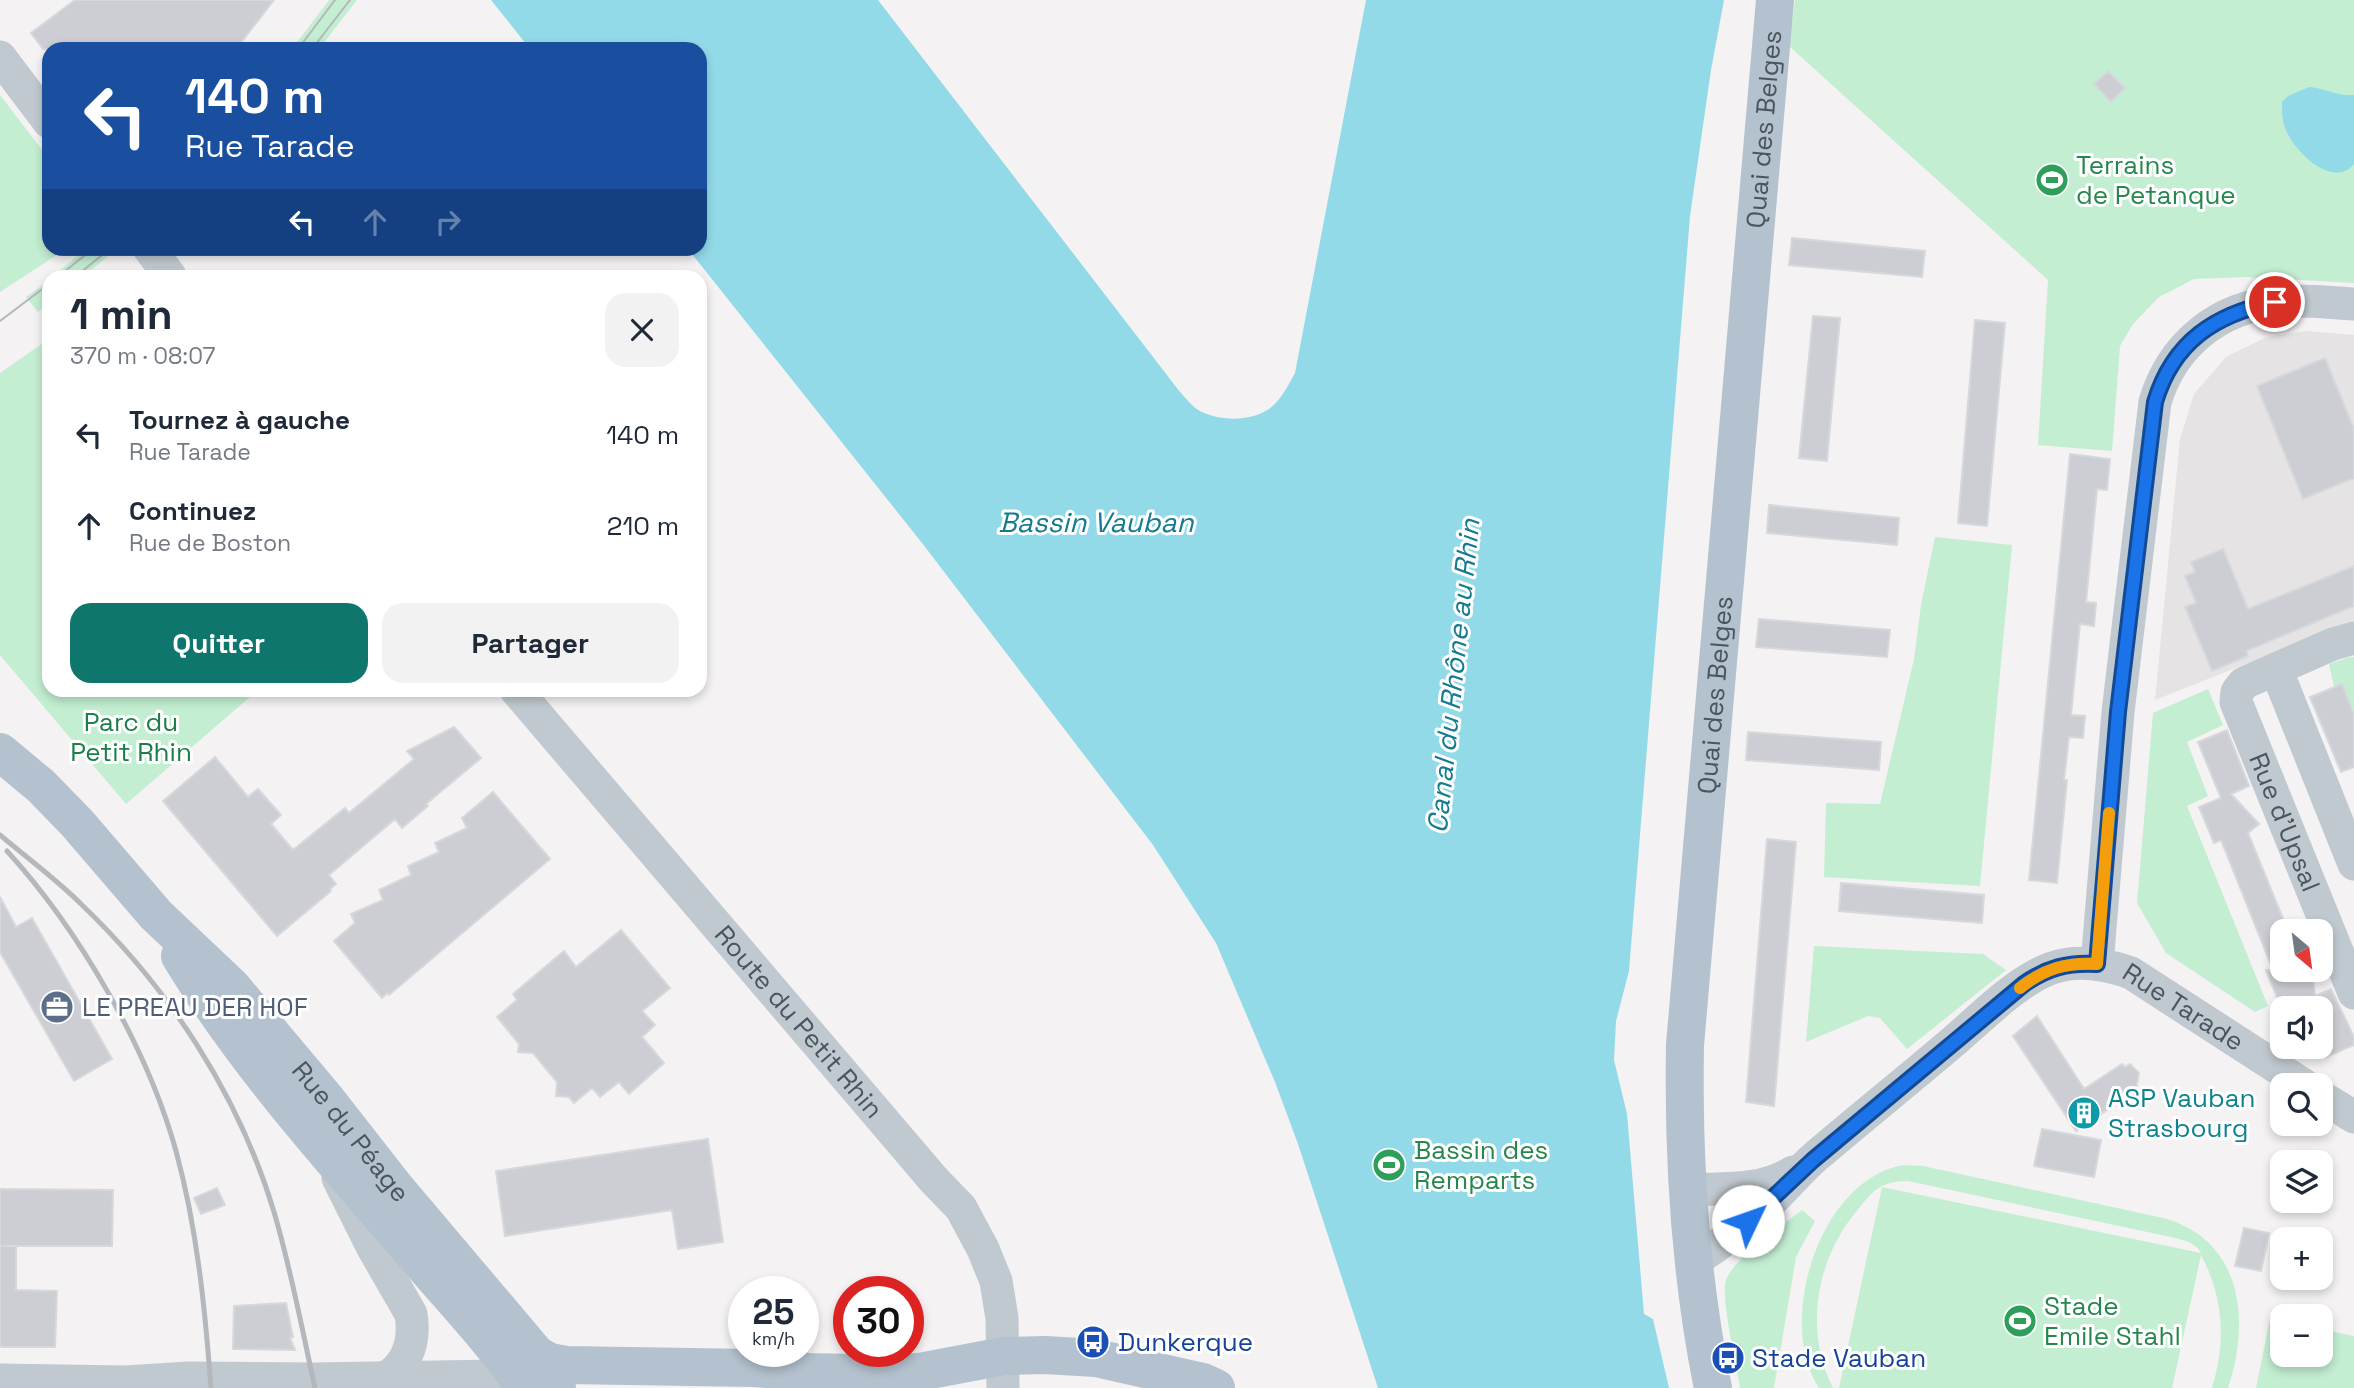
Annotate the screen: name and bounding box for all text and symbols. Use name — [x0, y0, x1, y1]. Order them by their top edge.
street label: Quai des Belges — [1738, 29, 1789, 230]
text: 140 m — [185, 65, 324, 127]
icon: left — [70, 70, 161, 161]
text: Rue Tarade — [185, 126, 355, 166]
place label: Terrains de Petanque — [2076, 148, 2236, 212]
sports icon: Terrains de Petanque — [2033, 161, 2071, 199]
icon: left — [283, 203, 321, 241]
icon: ahead — [356, 203, 394, 241]
icon: right — [429, 203, 467, 241]
pin — [2245, 272, 2305, 332]
icon: arrive — [2256, 283, 2294, 321]
text: 1 min — [70, 288, 173, 341]
button: close — [605, 293, 679, 367]
text: 370 m · 08:07 — [70, 341, 215, 371]
text: Tournez à gauche — [129, 403, 350, 437]
icon: left — [70, 416, 108, 454]
text: 140 m — [606, 418, 679, 452]
text: Rue Tarade — [129, 437, 251, 467]
text: Continuez — [129, 494, 256, 528]
water label: Bassin Vauban — [998, 504, 1195, 540]
icon: ahead — [70, 507, 108, 545]
text: 210 m — [607, 509, 679, 543]
water label: Canal du Rhône au Rhin — [1419, 516, 1487, 835]
text: Rue de Boston — [129, 528, 291, 558]
street label: Quai des Belges — [1690, 595, 1741, 796]
button: Quitter — [70, 603, 368, 683]
button: Partager — [382, 603, 679, 683]
park label: Parc du Petit Rhin — [70, 705, 192, 769]
street label: Rue d'Upsal — [2241, 748, 2328, 896]
street label: Route du Petit Rhin — [707, 918, 891, 1125]
north arrow — [2270, 919, 2333, 982]
map controls — [2270, 919, 2333, 1367]
street label: Rue Tarade — [2116, 955, 2250, 1059]
office icon: LE PREAU DER HOF — [38, 988, 76, 1026]
place label: LE PREAU DER HOF — [82, 990, 308, 1024]
button: sound — [2270, 996, 2333, 1059]
street label: Rue du Péage — [284, 1054, 417, 1209]
button: search — [2270, 1073, 2333, 1136]
place label: ASP Vauban Strasbourg — [2108, 1081, 2256, 1145]
building icon: ASP Vauban Strasbourg — [2065, 1094, 2103, 1132]
place label: Bassin des Remparts — [1414, 1133, 1548, 1197]
sports icon: Bassin des Remparts — [1370, 1146, 1408, 1184]
button: layers — [2270, 1150, 2333, 1213]
position arrow — [1711, 1184, 1785, 1258]
button: + — [2270, 1227, 2333, 1290]
speed limit sign: 30 — [833, 1276, 924, 1367]
place label: Stade Emile Stahl — [2044, 1289, 2181, 1353]
text: 25 — [753, 1290, 794, 1334]
sports icon: Stade Emile Stahl — [2001, 1302, 2039, 1340]
button: − — [2270, 1304, 2333, 1367]
bus stop icon: Dunkerque — [1074, 1323, 1112, 1361]
place label: Dunkerque — [1118, 1325, 1253, 1359]
text: km/h — [752, 1327, 795, 1350]
bus stop icon: Stade Vauban — [1709, 1339, 1747, 1377]
place label: Stade Vauban — [1752, 1341, 1926, 1375]

